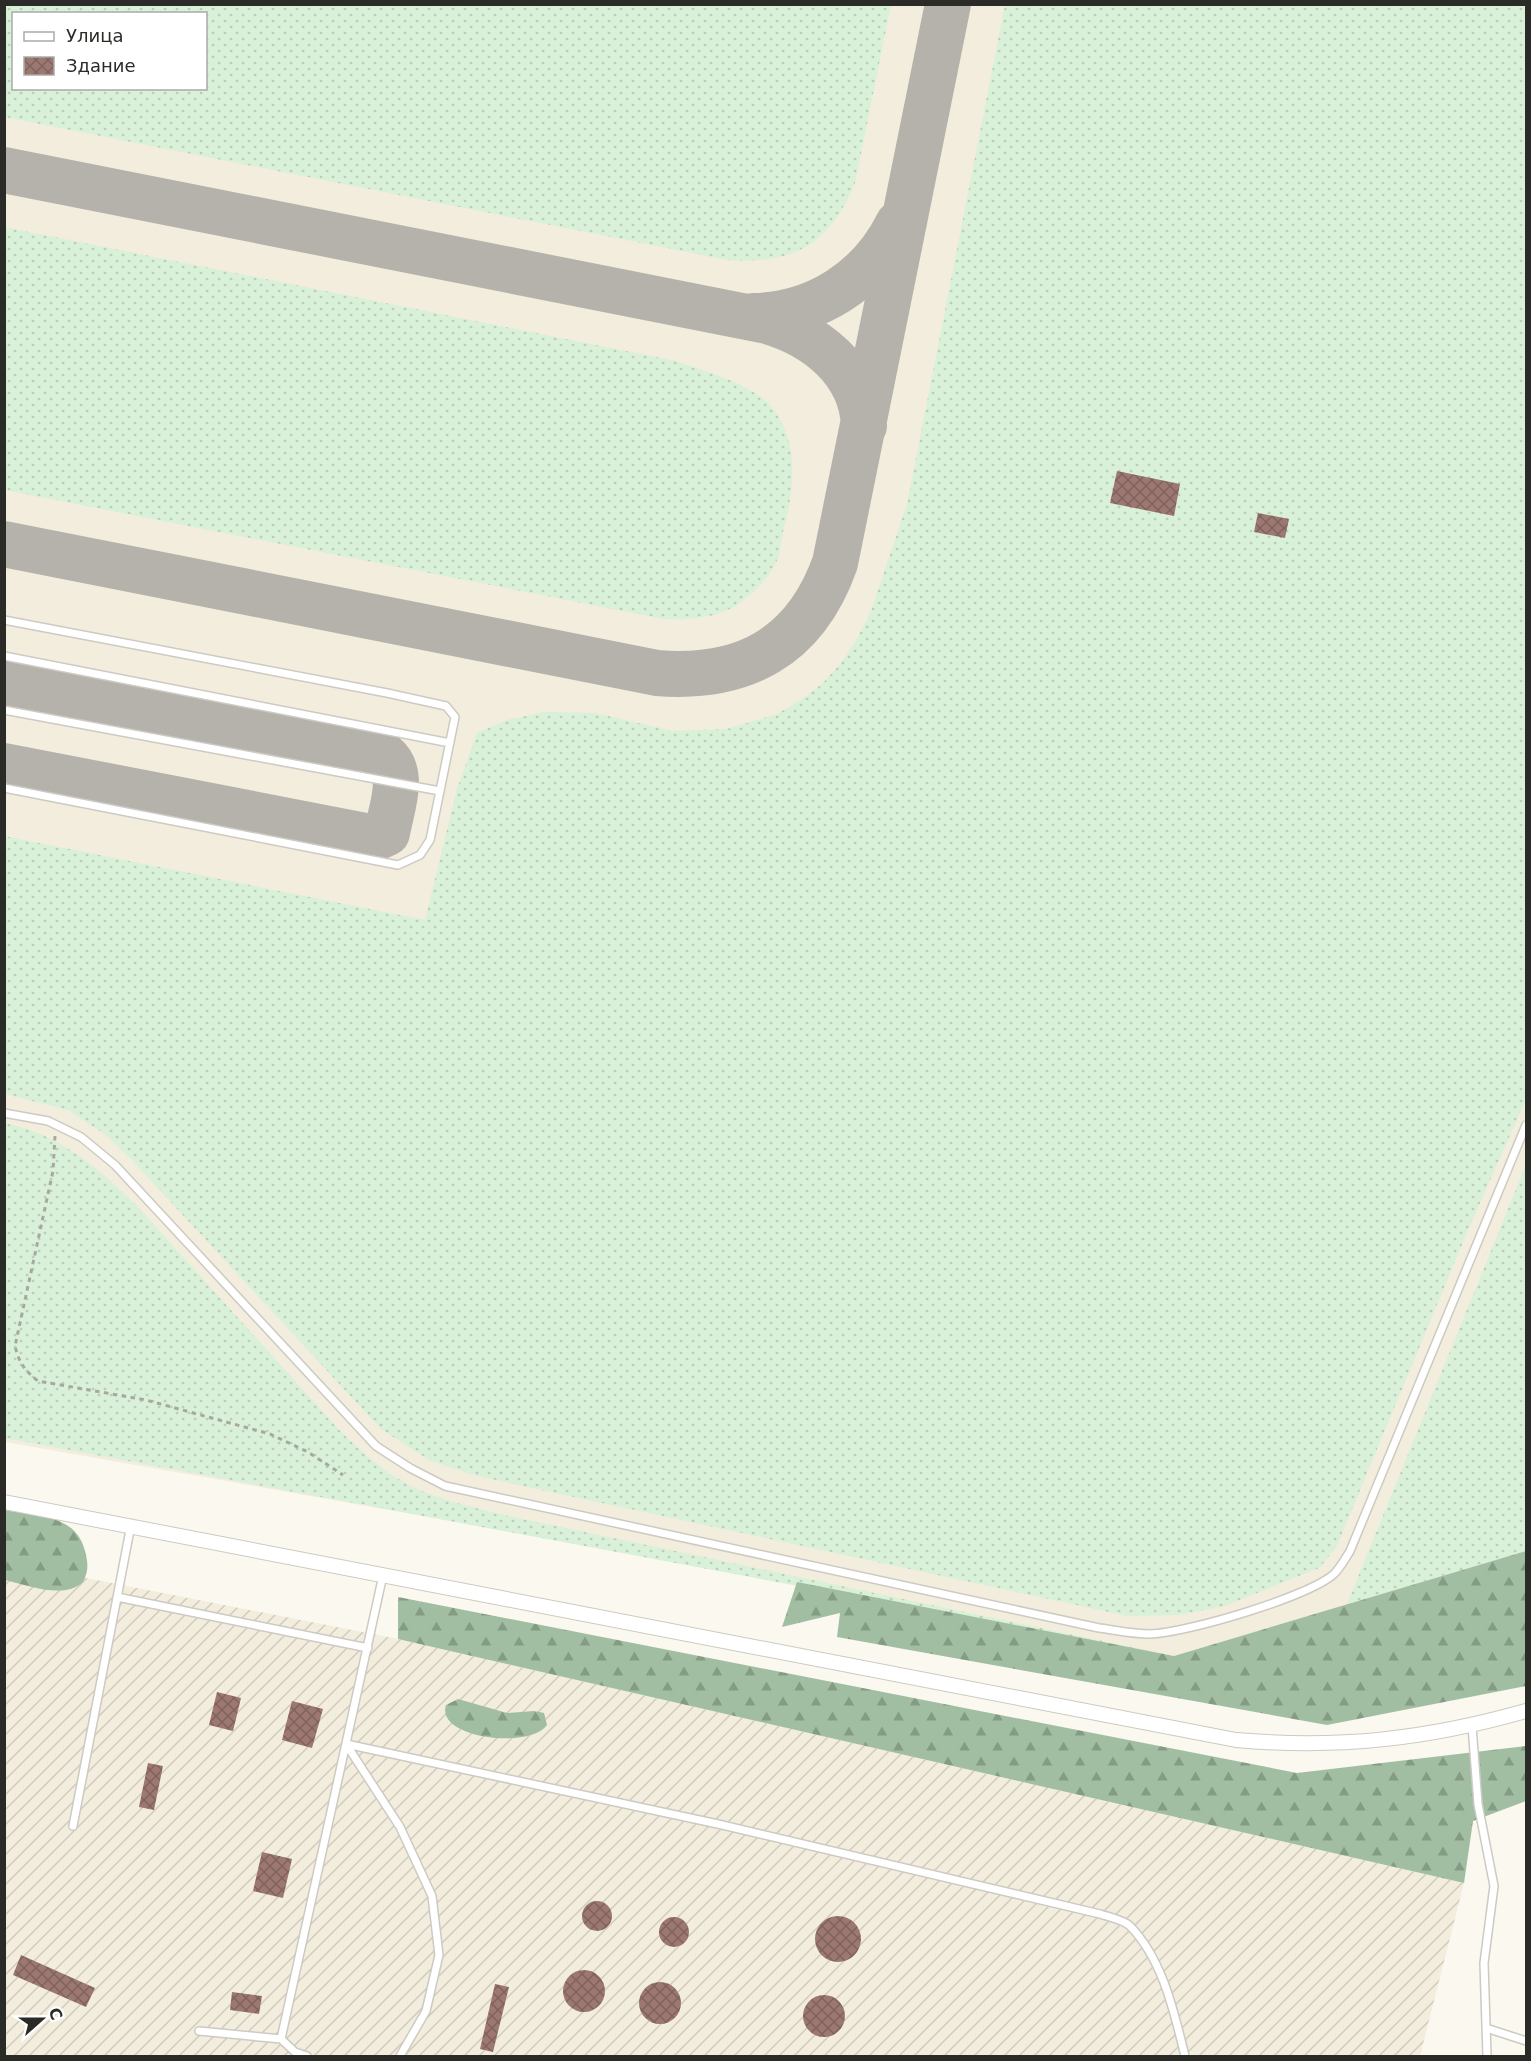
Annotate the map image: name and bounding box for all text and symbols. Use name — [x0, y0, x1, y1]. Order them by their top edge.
legend — [12, 12, 207, 90]
text: Улица — [66, 25, 123, 46]
text: Здание — [66, 55, 136, 76]
north arrow — [12, 1989, 72, 2049]
text: С — [45, 2005, 67, 2023]

